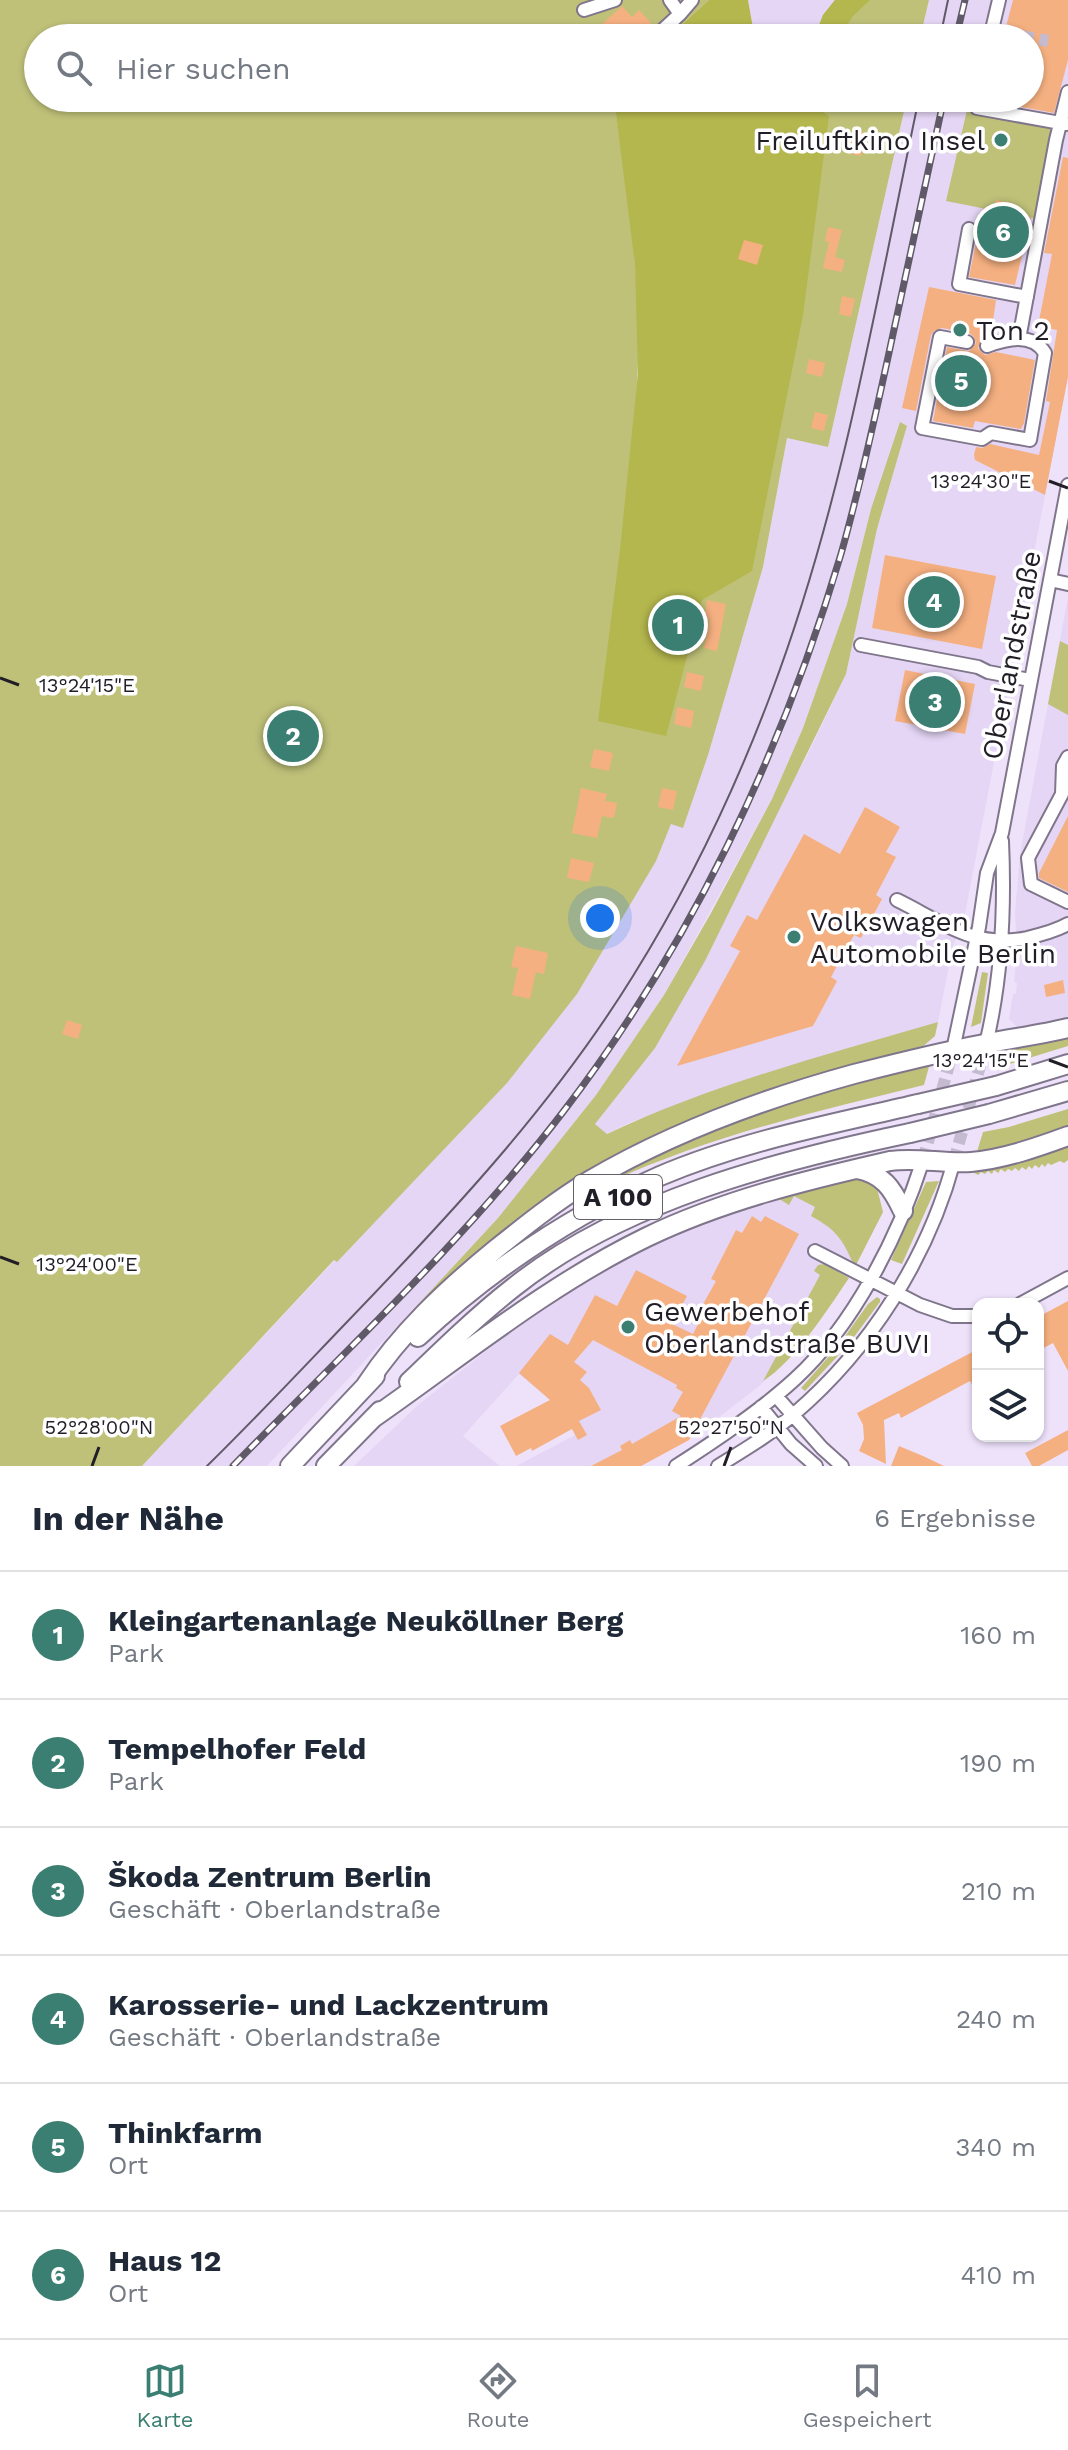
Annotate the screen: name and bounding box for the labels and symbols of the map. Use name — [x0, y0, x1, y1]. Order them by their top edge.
place label: Freiluftkino Insel — [755, 124, 985, 157]
marker: Freiluftkino Insel — [992, 131, 1010, 149]
pin: 6 — [977, 202, 1029, 262]
place label: Ton 2 — [976, 314, 1050, 347]
marker: Ton 2 — [951, 321, 969, 339]
pin: 5 — [935, 351, 987, 411]
text: 13°24'30"E — [931, 469, 1031, 493]
street label: Oberlandstraße — [975, 548, 1048, 762]
pin: 4 — [908, 572, 960, 632]
pin: 1 — [652, 595, 704, 655]
pin: 3 — [909, 672, 961, 732]
text: 13°24'15"E — [39, 673, 135, 697]
pin: 2 — [267, 706, 319, 766]
your location — [580, 898, 620, 938]
place label: Volkswagen Automobile Berlin — [810, 905, 1056, 970]
marker: Volkswagen Automobile Berlin — [785, 928, 803, 946]
text: 13°24'15"E — [933, 1048, 1029, 1072]
road number: A 100 — [574, 1175, 662, 1219]
text: 13°24'00"E — [36, 1252, 138, 1276]
place label: Gewerbehof Oberlandstraße BUVI — [644, 1295, 930, 1360]
marker: Gewerbehof Oberlandstraße BUVI — [619, 1318, 637, 1336]
text: 52°28'00"N — [45, 1415, 153, 1439]
text: 52°27'50"N — [678, 1415, 784, 1439]

